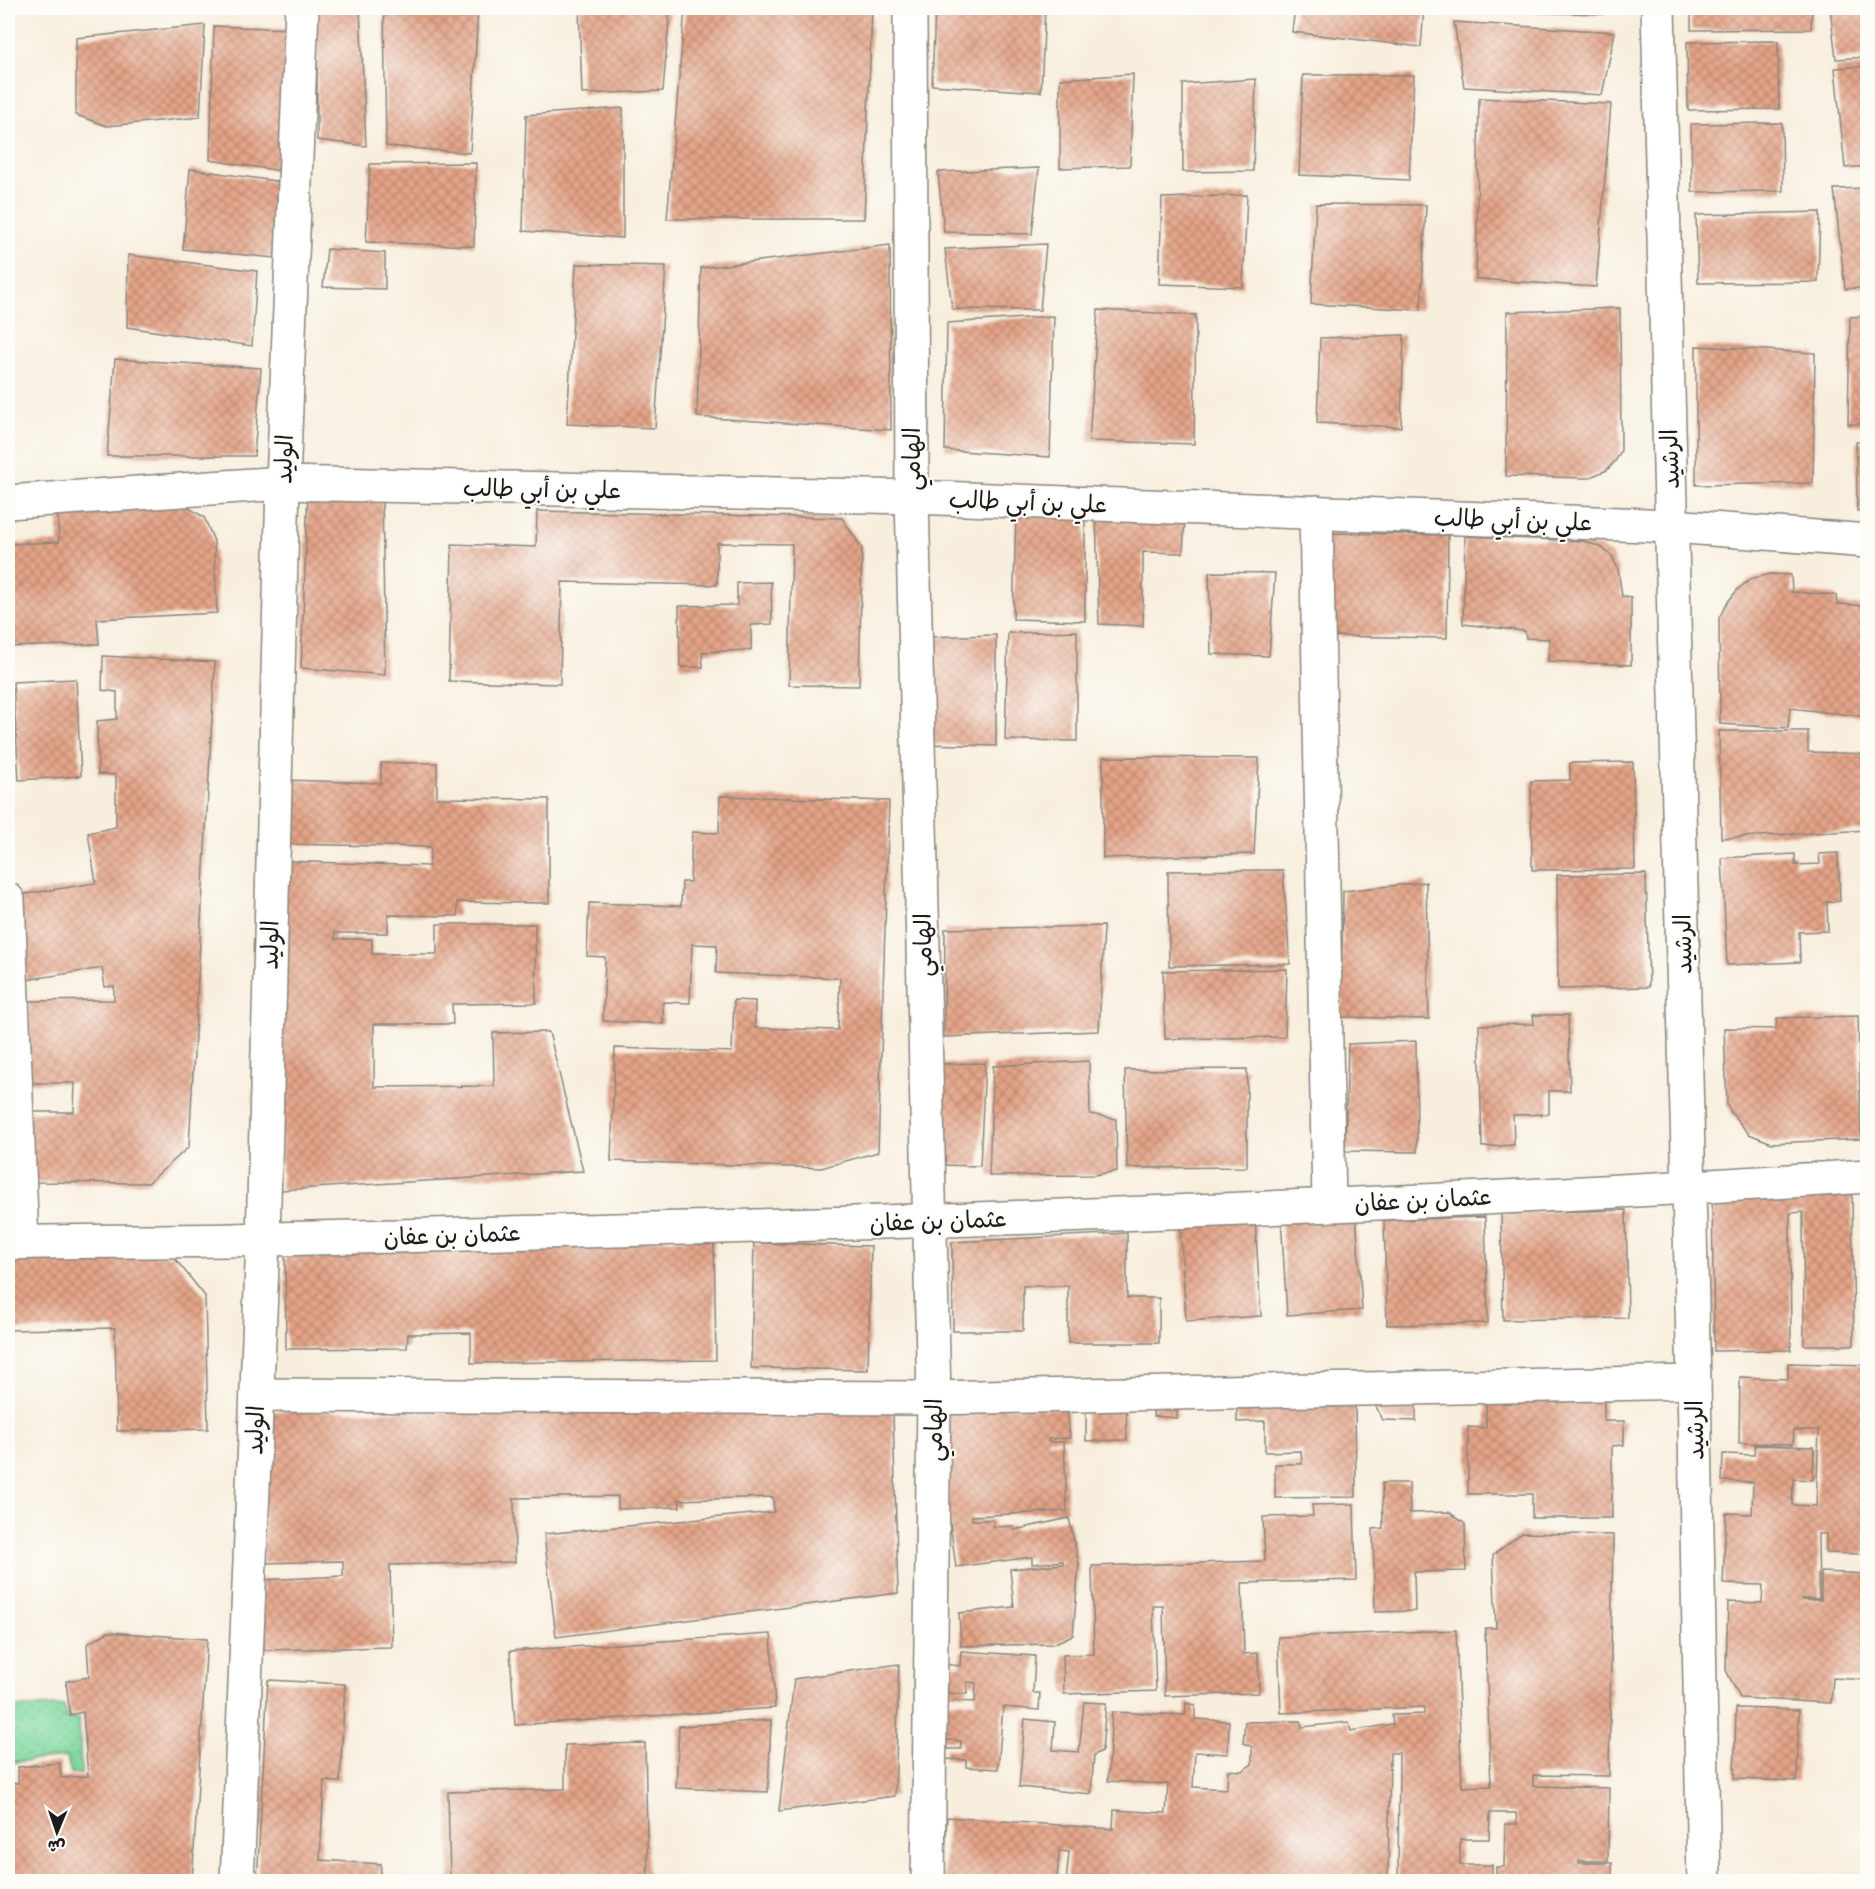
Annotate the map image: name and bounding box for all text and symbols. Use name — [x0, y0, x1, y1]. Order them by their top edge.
street label: الهامي — [897, 427, 933, 491]
street label: الرشيد — [1654, 428, 1686, 490]
street label: الوليد — [268, 434, 301, 484]
street label: علي بن أبي طالب — [462, 473, 621, 511]
street label: علي بن أبي طالب — [948, 484, 1108, 526]
street label: علي بن أبي طالب — [1433, 502, 1593, 544]
street label: الهامي — [907, 913, 945, 977]
street label: الرشيد — [1667, 914, 1699, 974]
street label: الوليد — [255, 920, 286, 970]
street label: عثمان بن عفان — [1354, 1181, 1492, 1219]
street label: عثمان بن عفان — [869, 1204, 1007, 1238]
street label: عثمان بن عفان — [383, 1218, 521, 1252]
street label: الهامي — [919, 1398, 955, 1462]
street label: الرشيد — [1679, 1400, 1711, 1460]
street label: الوليد — [239, 1405, 272, 1455]
north arrow — [27, 1802, 87, 1862]
text: ش — [47, 1836, 66, 1856]

